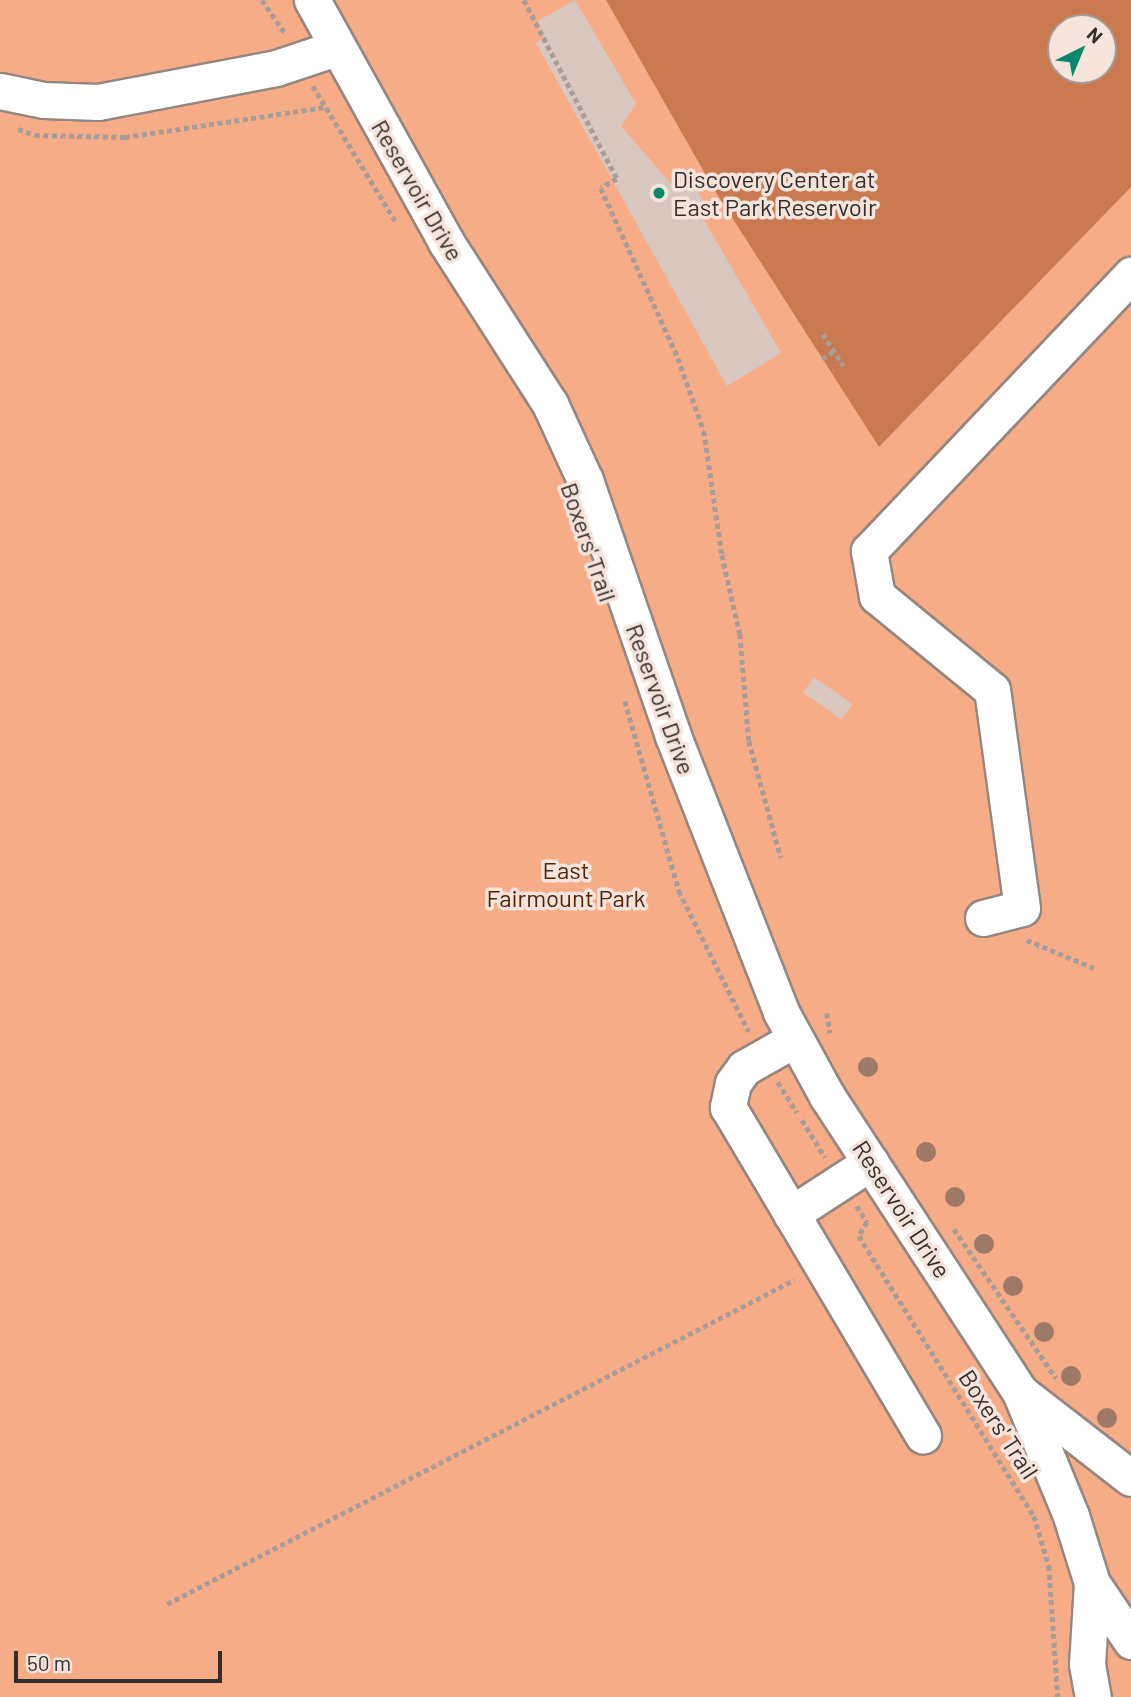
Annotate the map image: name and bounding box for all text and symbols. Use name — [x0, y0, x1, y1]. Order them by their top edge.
north arrow — [1047, 14, 1117, 84]
text: N — [1083, 22, 1108, 47]
street label: Reservoir Drive — [366, 114, 470, 266]
place label: Discovery Center at East Park Reservoir — [673, 165, 877, 221]
marker: Discovery Center at East Park Reservoir — [651, 185, 667, 201]
street label: Boxers' Trail — [555, 479, 623, 605]
street label: Reservoir Drive — [620, 620, 702, 778]
park label: East Fairmount Park — [486, 856, 646, 912]
street label: Reservoir Drive — [847, 1135, 957, 1283]
street label: Boxers' Trail — [953, 1364, 1045, 1484]
scale bar — [18, 1638, 226, 1682]
text: 50 m — [27, 1650, 71, 1675]

